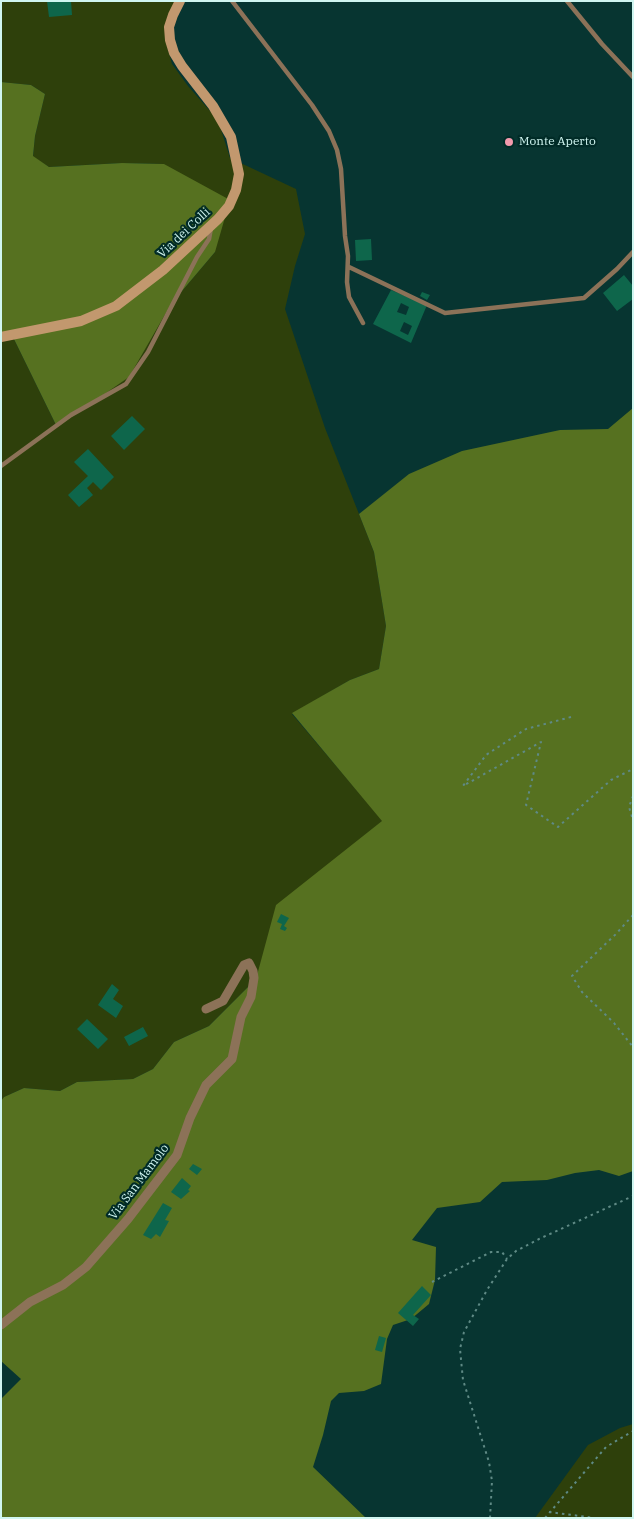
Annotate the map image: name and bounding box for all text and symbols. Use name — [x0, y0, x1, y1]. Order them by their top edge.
place label: Monte Aperto — [519, 135, 596, 149]
marker: Monte Aperto — [503, 136, 515, 148]
street label: Via dei Colli — [155, 205, 213, 261]
street label: Via San Mamolo — [106, 1142, 172, 1222]

